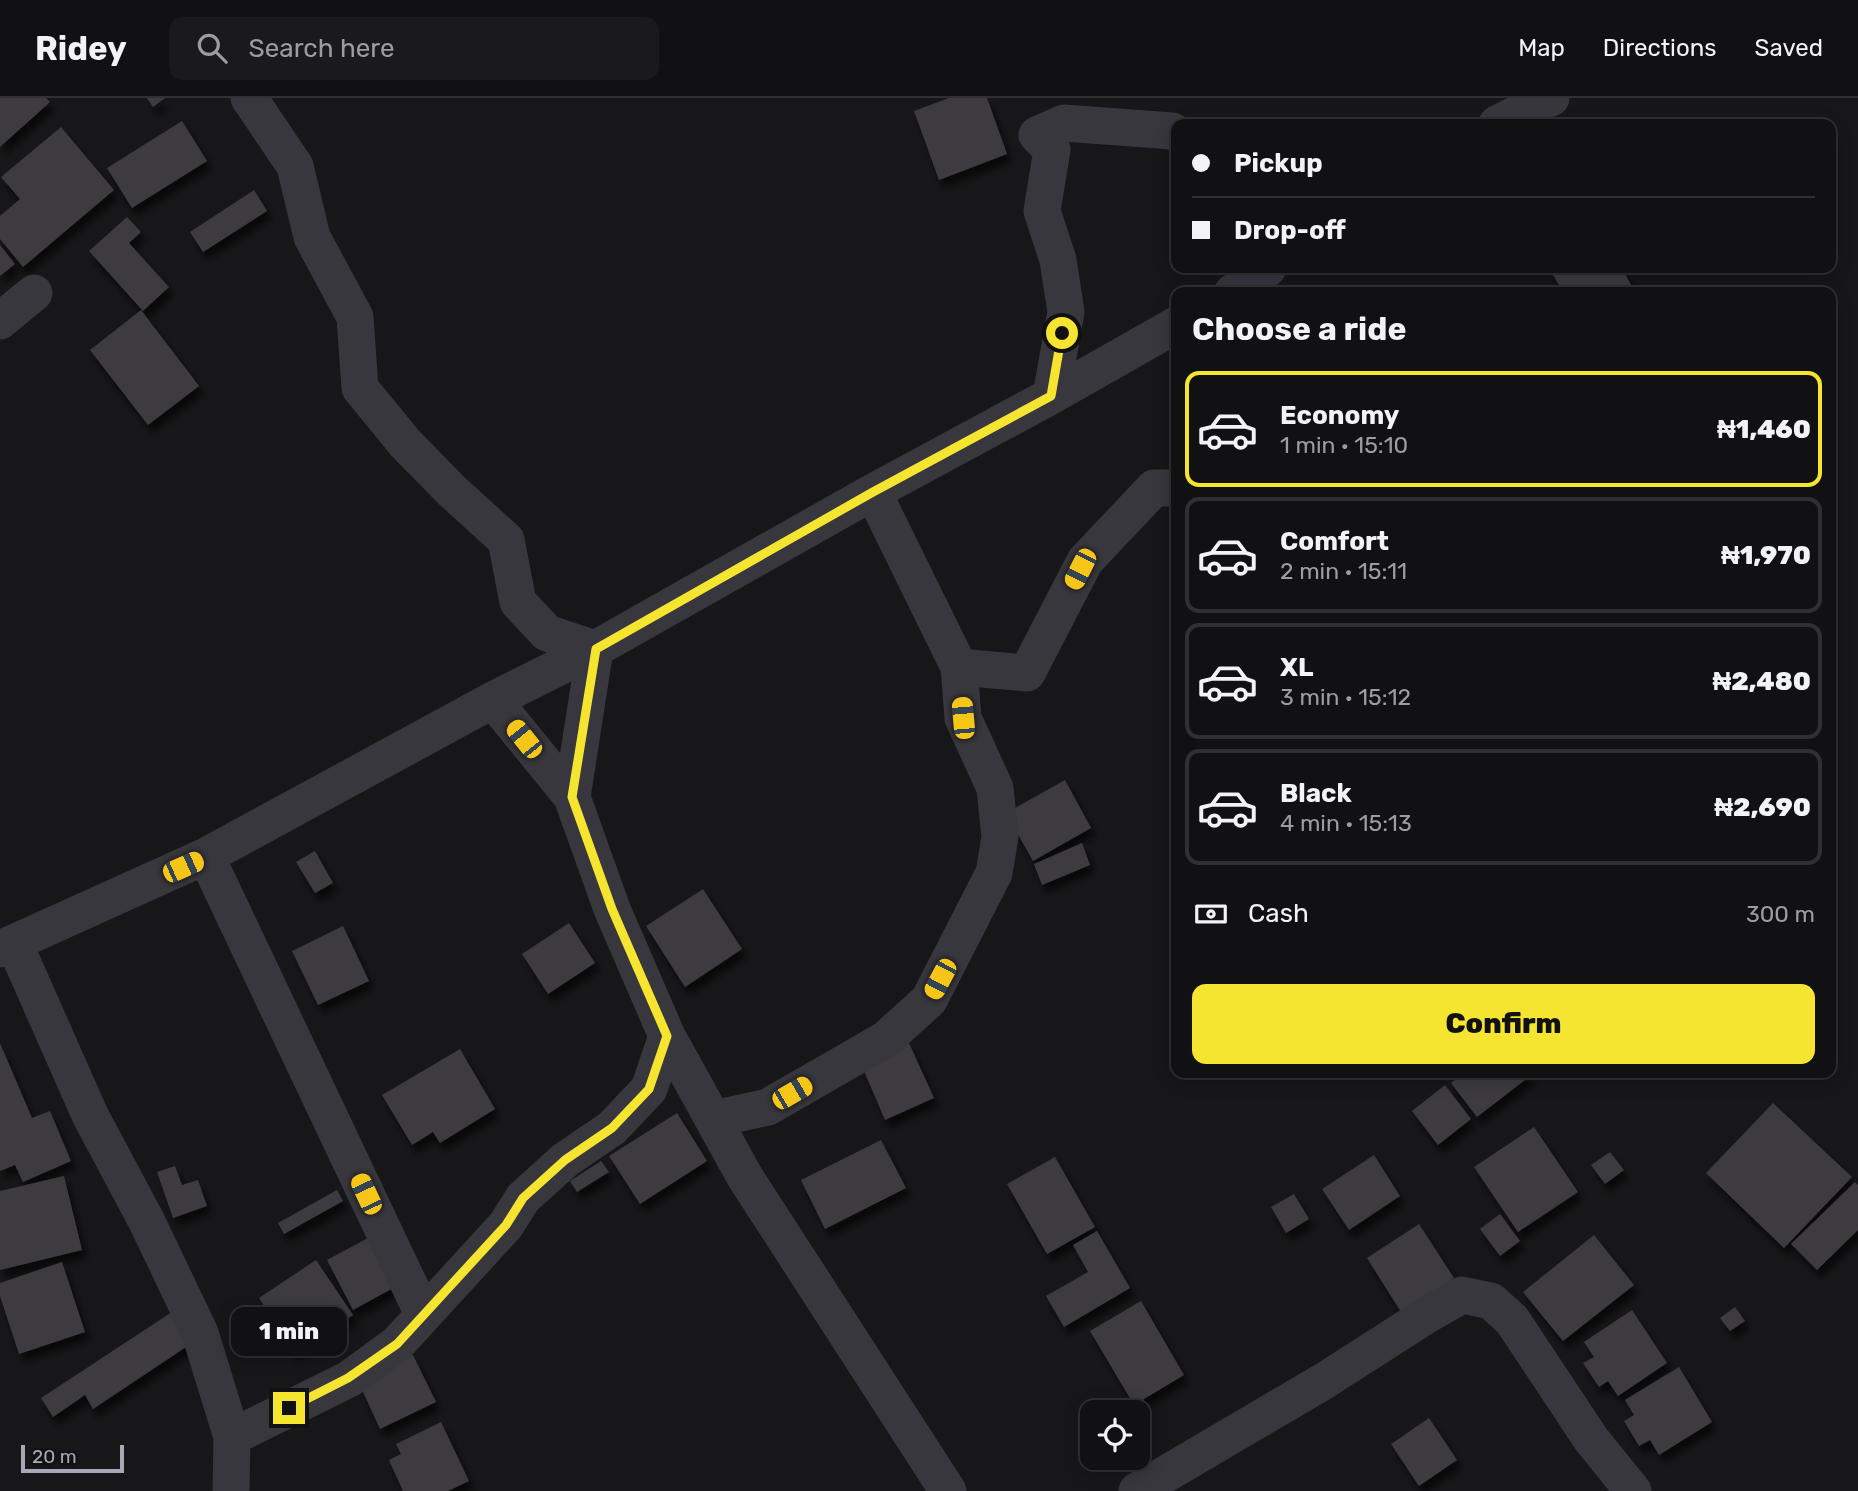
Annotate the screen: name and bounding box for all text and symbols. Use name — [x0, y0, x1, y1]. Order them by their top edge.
search box — [169, 17, 659, 80]
text: Ridey — [35, 29, 127, 68]
icon: search — [193, 29, 231, 67]
text: Search here — [249, 33, 394, 64]
text: Map — [1518, 34, 1565, 62]
text: Directions — [1603, 34, 1716, 62]
text: Saved — [1754, 34, 1823, 62]
text: Pickup — [1234, 148, 1323, 179]
text: Drop-off — [1234, 215, 1346, 246]
text: Choose a ride — [1192, 310, 1406, 348]
route start — [1046, 317, 1078, 349]
icon: car — [1196, 398, 1259, 461]
text: Economy — [1280, 400, 1399, 431]
text: ₦1,460 — [1717, 414, 1811, 445]
text: 1 min · 15:10 — [1280, 431, 1408, 459]
icon: car — [1196, 524, 1259, 587]
text: Comfort — [1280, 526, 1389, 557]
text: ₦1,970 — [1721, 540, 1811, 571]
car — [1062, 546, 1099, 592]
text: 2 min · 15:11 — [1280, 557, 1407, 585]
icon: car — [1196, 650, 1259, 713]
text: XL — [1280, 652, 1313, 683]
text: ₦2,480 — [1712, 666, 1811, 697]
text: 3 min · 15:12 — [1280, 683, 1411, 711]
car — [951, 696, 976, 740]
car — [503, 716, 546, 762]
icon: car — [1196, 776, 1259, 839]
text: Black — [1280, 778, 1352, 809]
text: ₦2,690 — [1714, 792, 1811, 823]
text: 4 min · 15:13 — [1280, 809, 1412, 837]
car — [160, 849, 207, 885]
icon: cash — [1192, 895, 1230, 933]
text: Cash — [1248, 898, 1309, 929]
text: 300 m — [1746, 900, 1815, 928]
car — [921, 956, 960, 1002]
button: Confirm — [1192, 984, 1815, 1064]
car — [769, 1073, 816, 1113]
car — [348, 1171, 385, 1217]
callout: 1 min — [231, 1306, 347, 1356]
text: 1 min — [259, 1317, 319, 1345]
route end — [273, 1392, 305, 1424]
map controls — [1080, 1400, 1150, 1470]
button: locate — [1080, 1400, 1150, 1470]
scale bar — [21, 1442, 124, 1474]
text: 20 m — [32, 1445, 77, 1468]

